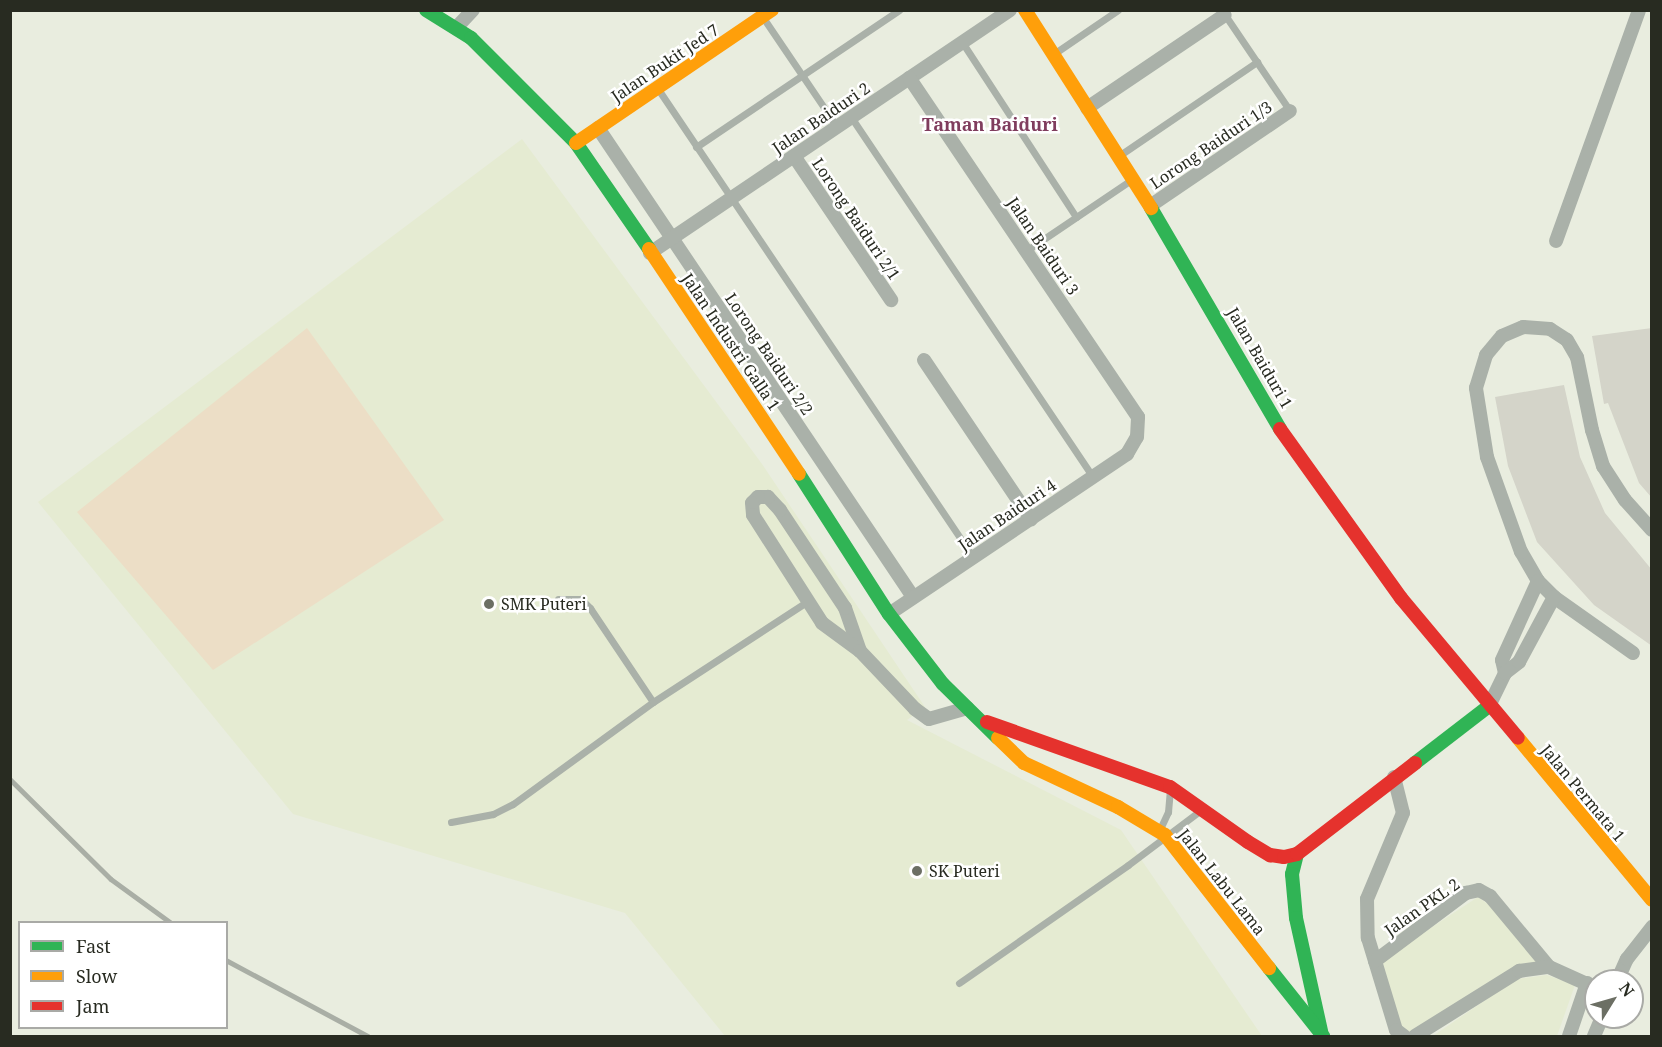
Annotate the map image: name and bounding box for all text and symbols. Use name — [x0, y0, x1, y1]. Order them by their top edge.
street label: Jalan Bukit Jed 7 — [608, 20, 722, 106]
street label: Jalan Baiduri 2 — [769, 78, 873, 158]
street label: Lorong Baiduri 1/3 — [1146, 97, 1276, 193]
district label: Taman Baiduri — [922, 113, 1058, 135]
street label: Lorong Baiduri 2/1 — [808, 154, 904, 284]
street label: Jalan Baiduri 3 — [1003, 194, 1083, 298]
street label: Jalan Industri Galla 1 — [678, 270, 784, 414]
street label: Lorong Baiduri 2/2 — [721, 289, 817, 419]
street label: Jalan Baiduri 1 — [1223, 304, 1297, 412]
street label: Jalan Baiduri 4 — [955, 475, 1059, 555]
place label: SMK Puteri — [501, 594, 587, 614]
marker: SMK Puteri — [482, 597, 496, 611]
street label: Jalan Permata 1 — [1537, 741, 1629, 845]
street label: Jalan Labu Lama — [1175, 825, 1269, 939]
place label: SK Puteri — [929, 861, 1000, 881]
marker: SK Puteri — [910, 864, 924, 878]
street label: Jalan PKL 2 — [1381, 874, 1463, 940]
legend — [18, 921, 228, 1029]
text: Fast — [76, 934, 111, 958]
text: Slow — [76, 964, 117, 988]
north arrow — [1584, 969, 1644, 1029]
text: N — [1614, 978, 1639, 1001]
text: Jam — [76, 994, 110, 1018]

